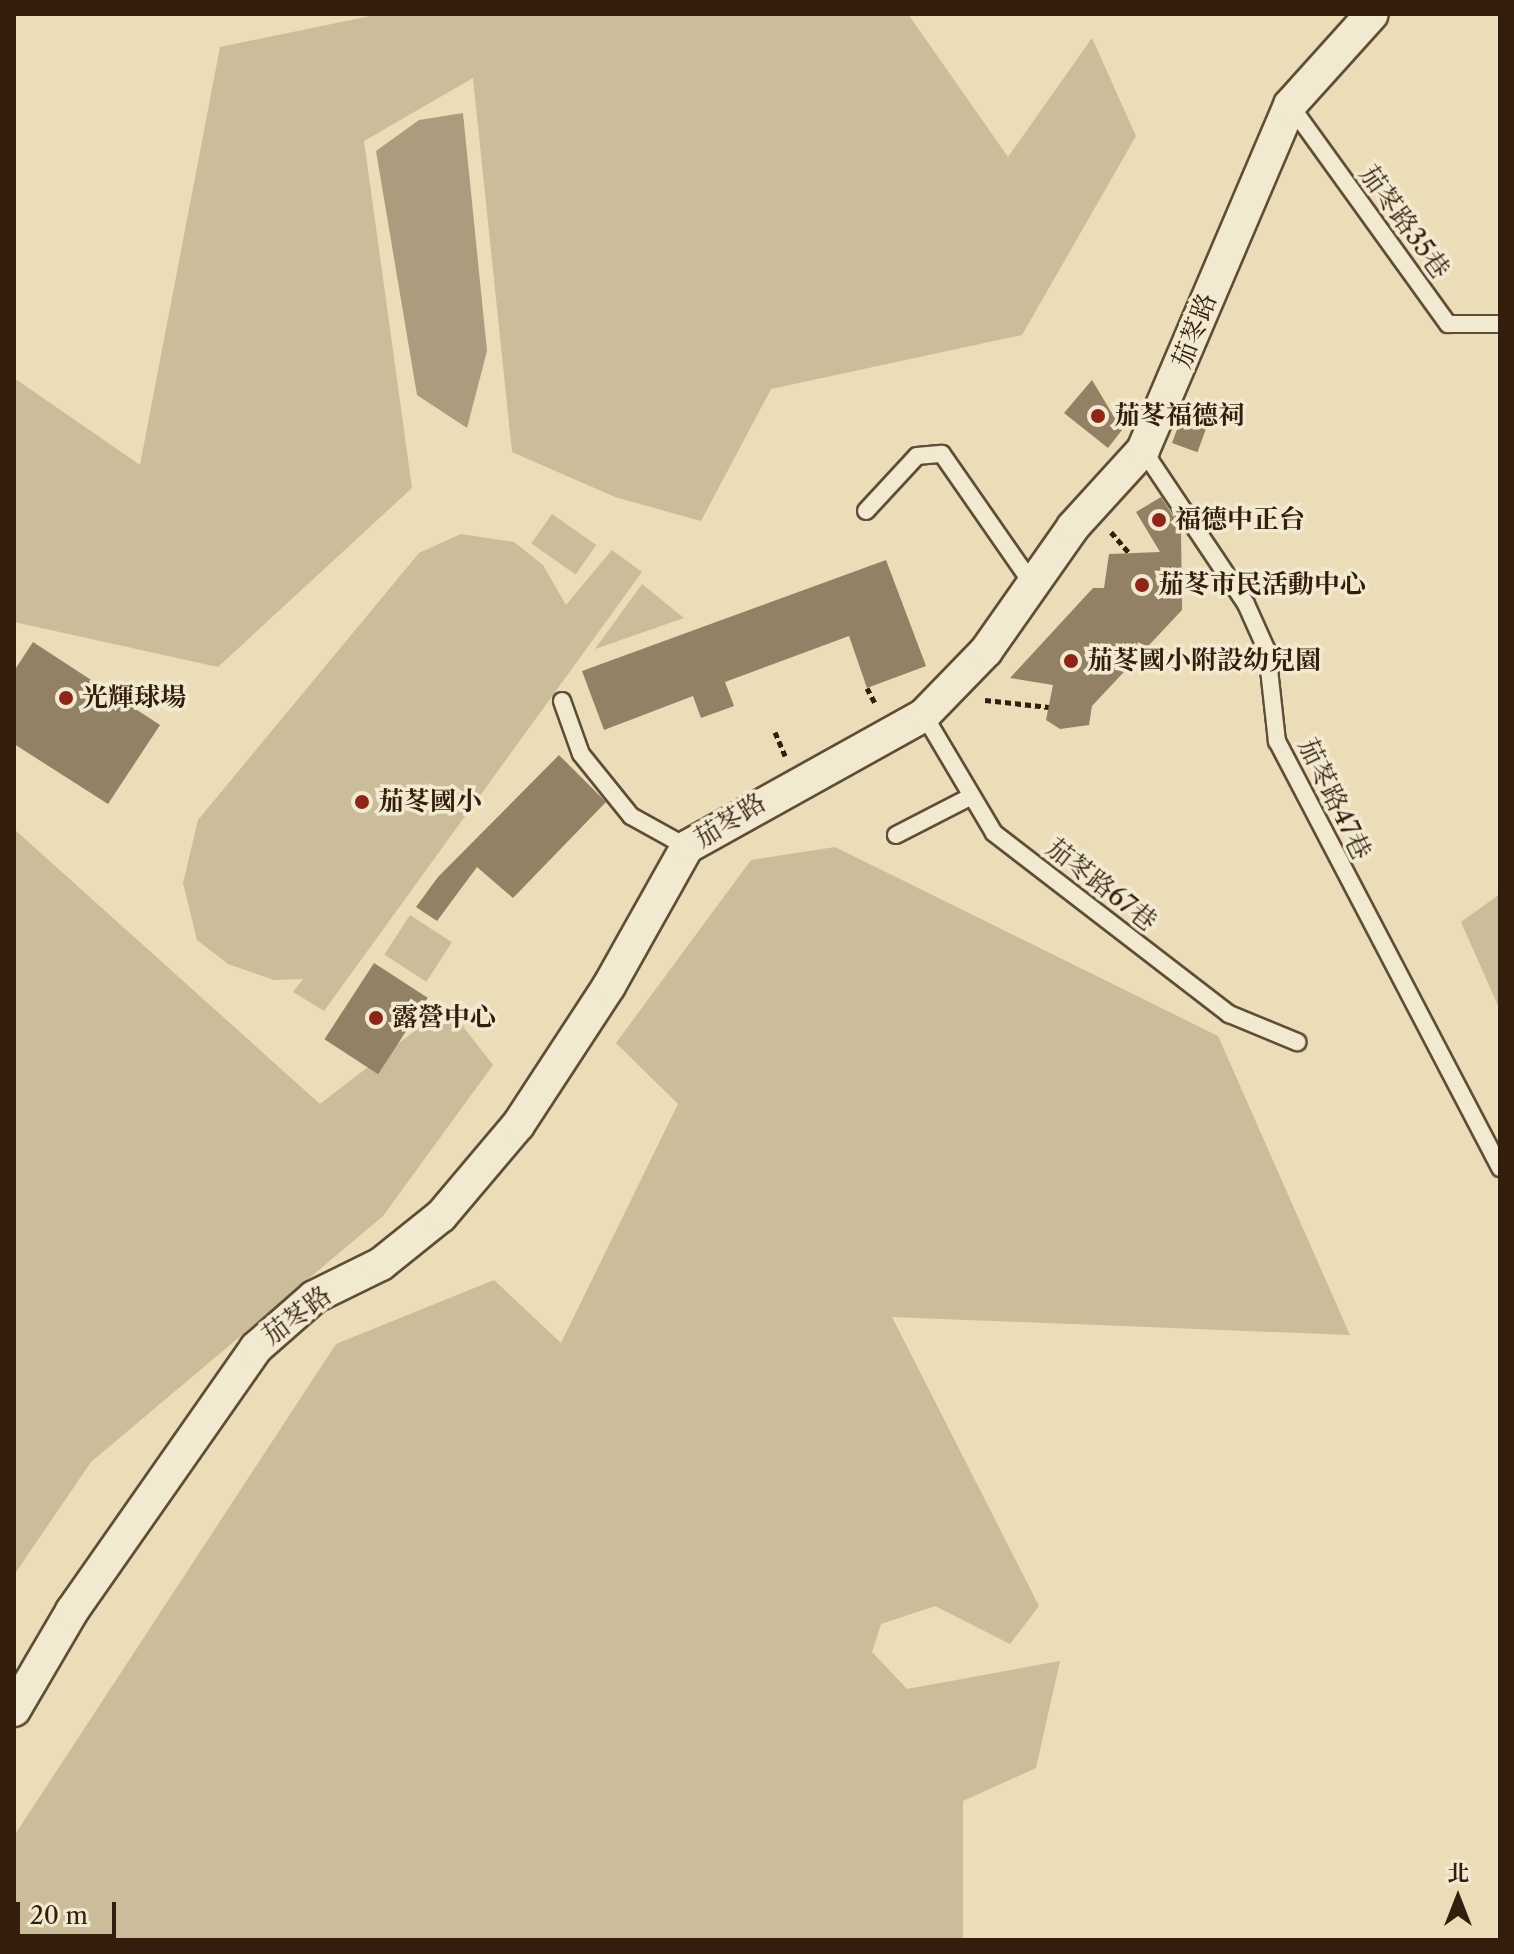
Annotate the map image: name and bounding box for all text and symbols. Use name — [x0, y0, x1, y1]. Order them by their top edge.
street label: 茄苳路35巷 — [1352, 159, 1456, 285]
street label: 茄苳路 — [1166, 289, 1224, 373]
place label: 茄苳福德祠 — [1114, 400, 1244, 432]
marker: 茄苳福德祠 — [1089, 407, 1107, 425]
place label: 福德中正台 — [1175, 504, 1305, 536]
marker: 福德中正台 — [1150, 511, 1168, 529]
place label: 茄苳市民活動中心 — [1158, 569, 1366, 601]
marker: 茄苳市民活動中心 — [1133, 576, 1151, 594]
place label: 茄苳國小附設幼兒園 — [1087, 645, 1321, 677]
marker: 茄苳國小附設幼兒園 — [1062, 652, 1080, 670]
place label: 光輝球場 — [82, 682, 186, 714]
marker: 光輝球場 — [57, 689, 75, 707]
street label: 茄苳路47巷 — [1291, 733, 1377, 865]
place label: 茄苳國小 — [378, 786, 482, 818]
street label: 茄苳路 — [689, 787, 771, 855]
marker: 茄苳國小 — [353, 793, 371, 811]
street label: 茄苳路67巷 — [1039, 832, 1163, 938]
place label: 露營中心 — [392, 1002, 496, 1034]
marker: 露營中心 — [367, 1009, 385, 1027]
street label: 茄苳路 — [256, 1280, 338, 1352]
north arrow — [1418, 1858, 1498, 1938]
text: 北 — [1447, 1860, 1469, 1887]
scale bar — [20, 1886, 120, 1936]
text: 20 m — [30, 1901, 88, 1930]

